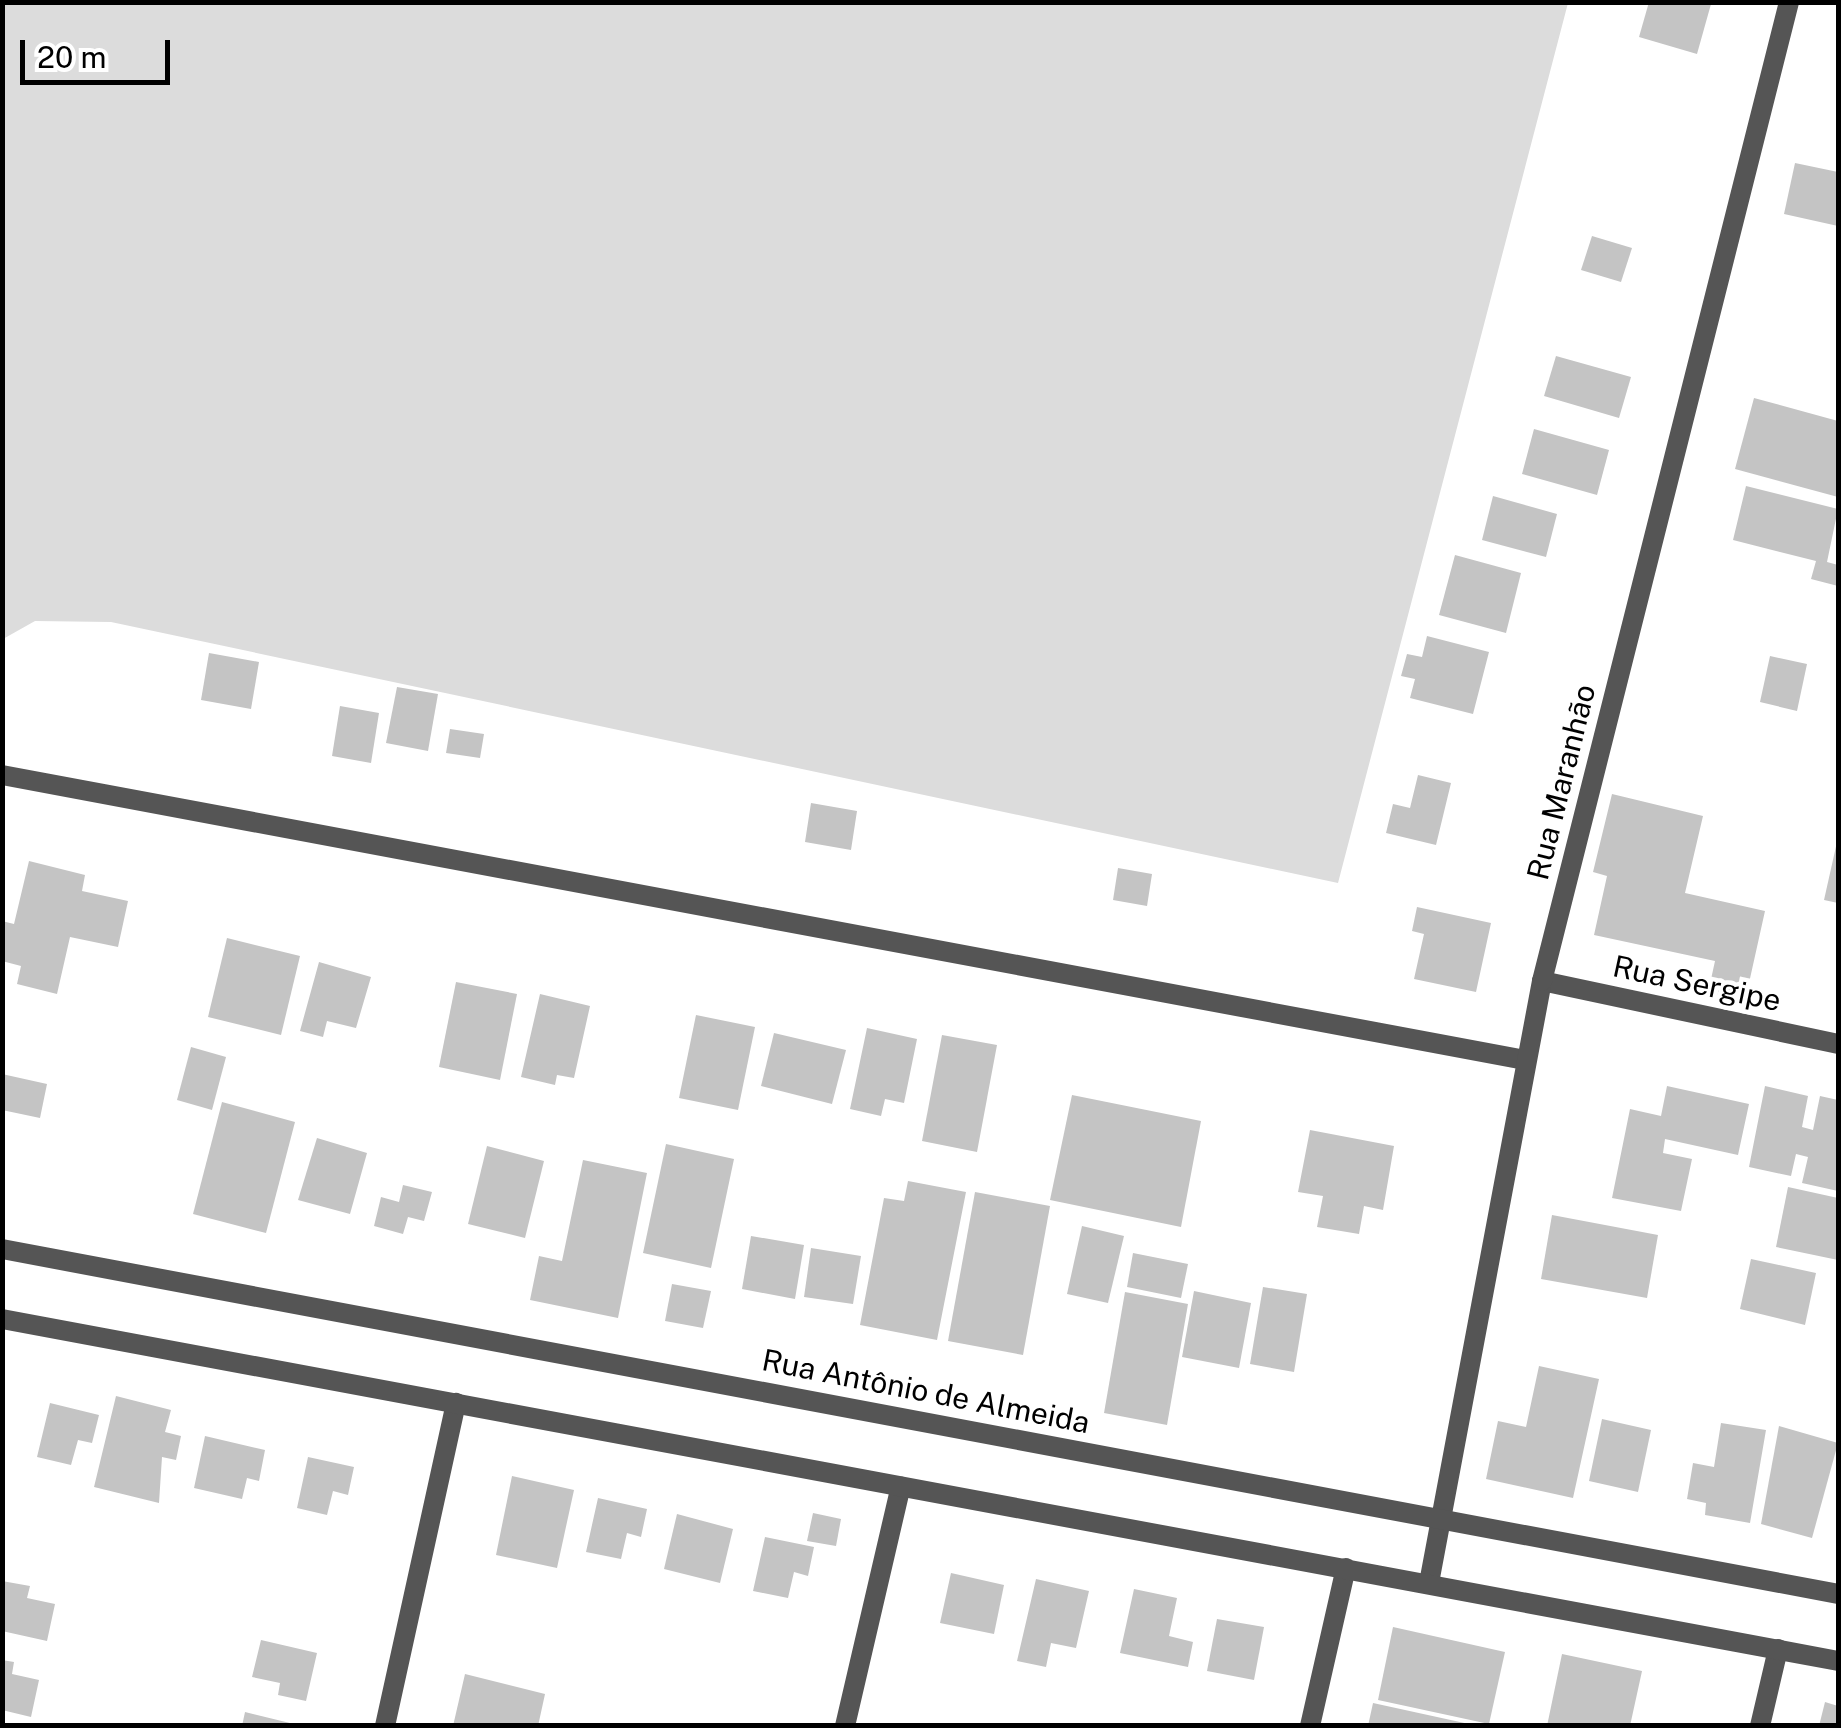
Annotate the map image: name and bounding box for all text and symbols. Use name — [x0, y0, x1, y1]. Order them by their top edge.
scale bar — [25, 20, 175, 82]
text: 20 m — [37, 39, 106, 75]
street label: Rua Maranhão — [1519, 680, 1603, 884]
street label: Rua Sergipe — [1610, 948, 1784, 1018]
street label: Rua Antônio de Almeida — [759, 1341, 1093, 1441]

